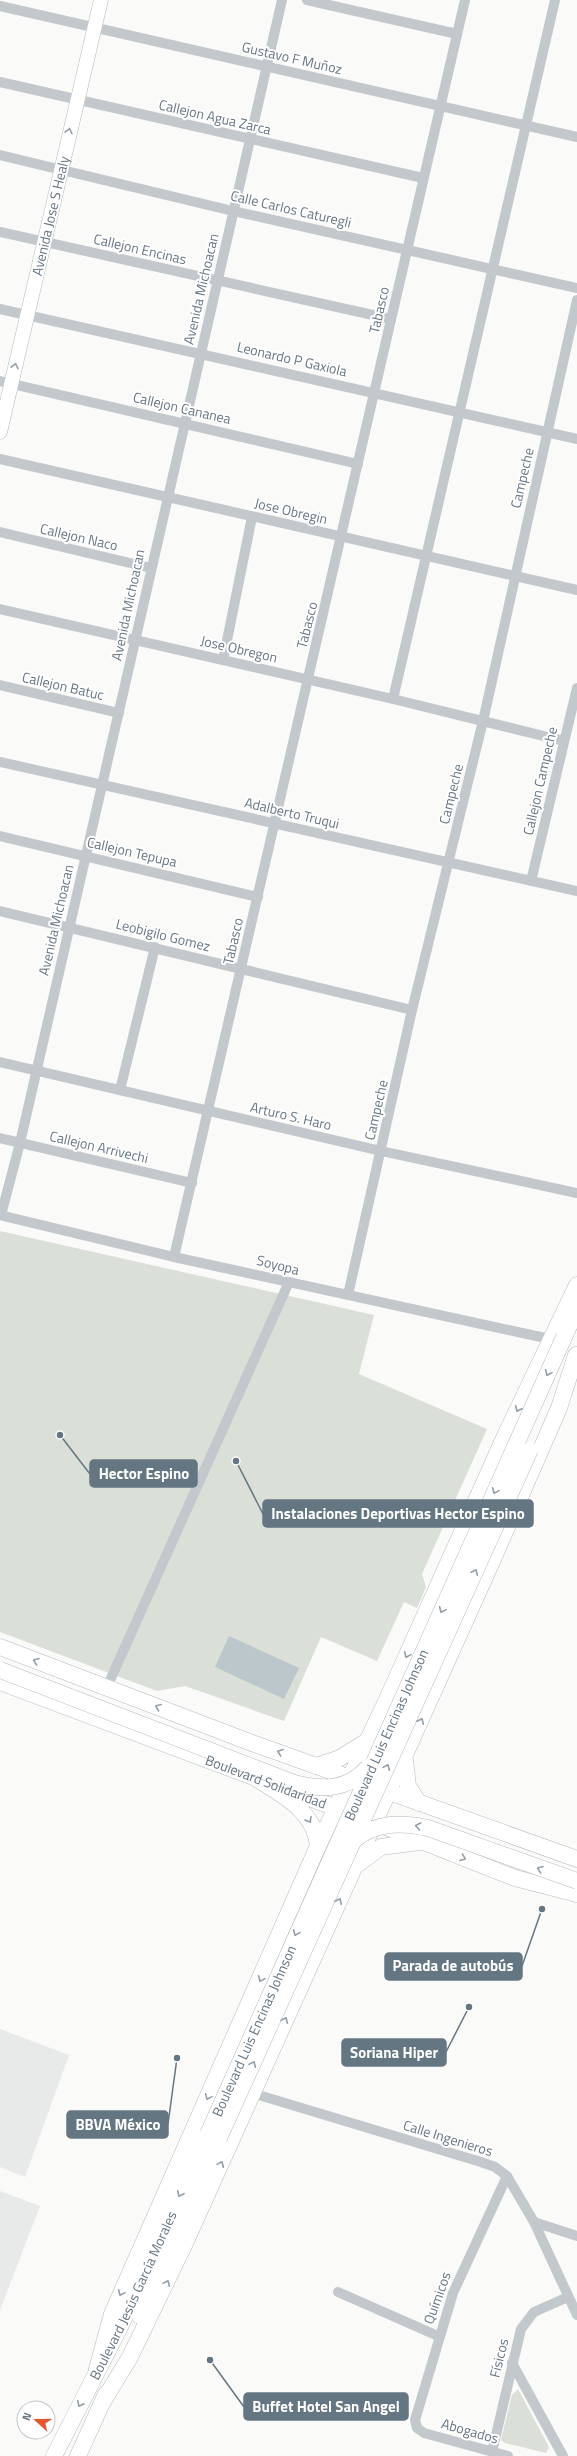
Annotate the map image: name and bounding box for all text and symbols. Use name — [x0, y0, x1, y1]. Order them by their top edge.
street label: Gustavo F Muñoz — [240, 36, 344, 79]
street label: Callejon Agua Zarca — [157, 93, 273, 140]
one-way arrow — [65, 127, 73, 134]
street label: Avenida Jose S Healy — [26, 154, 74, 278]
street label: Calle Carlos Caturegli — [229, 184, 353, 233]
street label: Callejon Encinas — [92, 228, 189, 269]
street label: Avenida Michoacan — [178, 231, 223, 346]
street label: Tabasco — [363, 284, 394, 335]
street label: Leonardo P Gaxiola — [235, 336, 349, 381]
one-way arrow — [11, 363, 19, 370]
street label: Callejon Cananea — [131, 386, 233, 429]
street label: Campeche — [504, 446, 539, 510]
street label: Jose Obregin — [253, 492, 330, 529]
street label: Callejon Naco — [38, 517, 120, 556]
street label: Avenida Michoacan — [105, 547, 150, 663]
street label: Tabasco — [291, 599, 322, 650]
street label: Jose Obregon — [198, 629, 280, 668]
street label: Callejon Batuc — [20, 666, 106, 705]
street label: Callejon Campeche — [517, 725, 562, 837]
street label: Campeche — [433, 762, 468, 826]
street label: Adalberto Truqui — [243, 791, 342, 834]
street label: Callejon Tepupa — [85, 831, 179, 872]
street label: Avenida Michoacan — [33, 862, 78, 977]
street label: Leobigilo Gomez — [114, 913, 213, 956]
street label: Tabasco — [217, 915, 248, 966]
street label: Campeche — [358, 1078, 393, 1142]
street label: Arturo S. Haro — [248, 1096, 334, 1135]
street label: Callejon Arrivechi — [48, 1125, 151, 1168]
street label: Soyopa — [255, 1249, 302, 1280]
one-way arrow — [545, 1368, 553, 1376]
one-way arrow — [515, 1404, 523, 1412]
callout: Hector Espino — [90, 1460, 197, 1487]
text: Hector Espino — [99, 1462, 189, 1485]
one-way arrow — [492, 1487, 500, 1495]
callout: Instalaciones Deportivas Hector Espino — [263, 1500, 533, 1527]
text: Instalaciones Deportivas Hector Espino — [271, 1502, 525, 1525]
one-way arrow — [470, 1569, 478, 1576]
one-way arrow — [438, 1606, 446, 1613]
street label: Boulevard Luis Encinas Johnson — [338, 1646, 433, 1824]
one-way arrow — [404, 1650, 412, 1658]
one-way arrow — [33, 1657, 40, 1665]
one-way arrow — [154, 1703, 161, 1711]
one-way arrow — [416, 1717, 424, 1725]
street label: Boulevard Solidaridad — [202, 1749, 330, 1814]
one-way arrow — [276, 1749, 283, 1757]
one-way arrow — [382, 1764, 390, 1771]
one-way arrow — [305, 1816, 312, 1823]
one-way arrow — [414, 1822, 421, 1830]
one-way arrow — [460, 1854, 467, 1862]
one-way arrow — [536, 1866, 543, 1874]
one-way arrow — [334, 1898, 342, 1905]
one-way arrow — [293, 1929, 301, 1936]
street label: Boulevard Luis Encinas Johnson — [206, 1942, 301, 2120]
callout: Parada de autobús — [385, 1953, 522, 1980]
text: Parada de autobús — [393, 1954, 514, 1977]
one-way arrow — [258, 1974, 266, 1982]
one-way arrow — [280, 2016, 288, 2024]
callout: Soriana Hiper — [342, 2039, 446, 2066]
text: Soriana Hiper — [350, 2041, 438, 2064]
one-way arrow — [248, 2061, 256, 2068]
one-way arrow — [205, 2094, 213, 2101]
callout: BBVA México — [67, 2111, 168, 2138]
text: BBVA México — [75, 2113, 161, 2136]
street label: Calle Ingenieros — [401, 2114, 496, 2161]
one-way arrow — [216, 2161, 224, 2168]
one-way arrow — [177, 2190, 185, 2198]
street label: Boulevard Jesús García Morales — [84, 2207, 182, 2383]
street label: Químicos — [417, 2269, 456, 2327]
one-way arrow — [162, 2279, 170, 2287]
one-way arrow — [118, 2289, 126, 2296]
street label: Físicos — [483, 2336, 514, 2380]
callout: Buffet Hotel San Angel — [244, 2393, 408, 2420]
text: Buffet Hotel San Angel — [252, 2395, 400, 2418]
north arrow — [16, 2400, 56, 2440]
one-way arrow — [77, 2400, 85, 2407]
text: N — [18, 2410, 35, 2423]
street label: Abogados — [439, 2412, 501, 2449]

